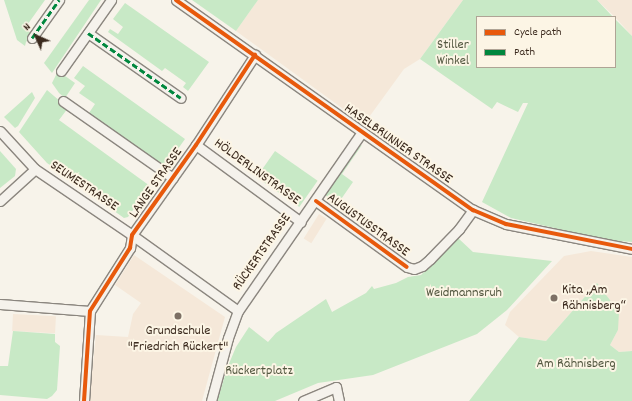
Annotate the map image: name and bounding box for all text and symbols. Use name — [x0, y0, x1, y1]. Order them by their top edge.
north arrow — [16, 16, 56, 56]
legend — [476, 16, 616, 68]
text: N — [20, 20, 35, 35]
text: Cycle path — [514, 24, 562, 41]
park label: Stiller Winkel — [437, 37, 469, 70]
text: Path — [514, 44, 535, 61]
street label: HASELBRUNNER STRASSE — [341, 100, 455, 188]
street label: HÖLDERLINSTRASSE — [210, 135, 304, 209]
street label: LANGE STRASSE — [126, 145, 186, 221]
street label: SEUMESTRASSE — [47, 157, 121, 215]
street label: AUGUSTUSSTRASSE — [323, 189, 413, 261]
street label: RÜCKERTSTRASSE — [229, 210, 295, 294]
place label: Kita „Am Rähnisberg“ — [562, 282, 626, 314]
park label: Weidmannsruh — [426, 285, 502, 301]
marker: Kita „Am Rähnisberg“ — [549, 293, 559, 303]
marker: Grundschule "Friedrich Rückert" — [173, 311, 183, 321]
place label: Grundschule "Friedrich Rückert" — [128, 323, 228, 356]
park label: Am Rähnisberg — [536, 356, 616, 372]
park label: Rückertplatz — [225, 363, 293, 379]

